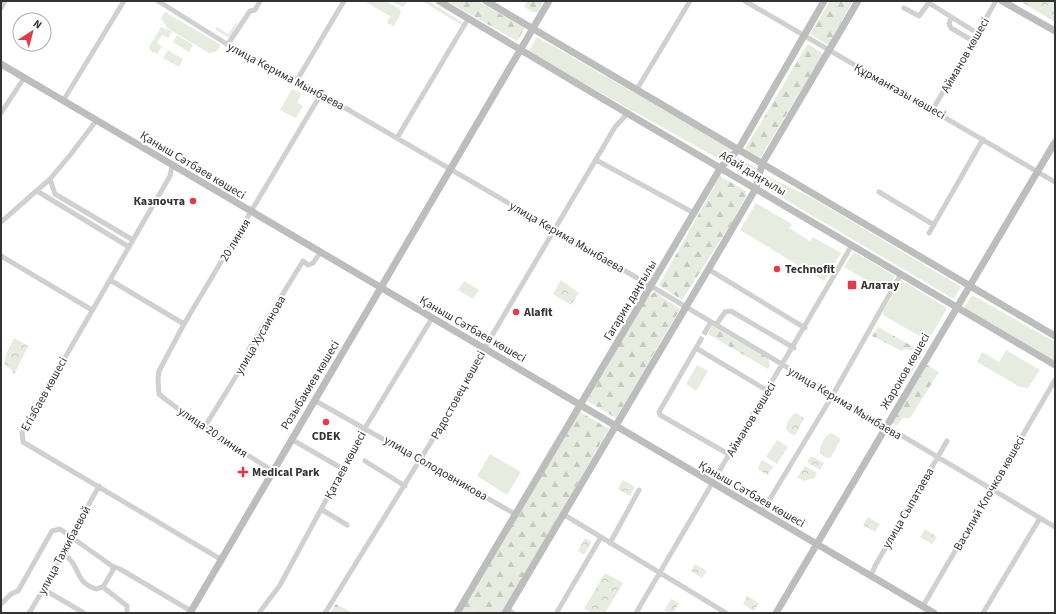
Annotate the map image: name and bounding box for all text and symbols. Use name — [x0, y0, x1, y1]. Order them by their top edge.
north arrow — [12, 12, 52, 52]
street label: Айманов көшесі — [937, 14, 994, 96]
text: N — [30, 16, 45, 33]
street label: улица Керима Мынбаева — [224, 38, 347, 115]
street label: Құрманғазы көшесі — [851, 59, 949, 124]
street label: Қаныш Сәтбаев көшесі — [137, 127, 249, 204]
street label: Абай даңғылы — [716, 147, 789, 200]
place label: Казпочта — [133, 193, 185, 210]
marker: Казпочта — [188, 196, 198, 206]
street label: улица Керима Мынбаева — [506, 198, 627, 277]
street label: 20 линия — [216, 216, 255, 265]
street label: Гагарин даңғылы — [600, 257, 661, 344]
place label: Technofit — [785, 261, 835, 278]
marker: Technofit — [772, 264, 782, 274]
place label: Алатау — [860, 277, 900, 294]
marker: Алатау — [846, 279, 858, 291]
street label: улица Хусаинова — [231, 292, 290, 378]
street label: Қаныш Сәтбаев көшесі — [416, 292, 529, 367]
place label: Alafit — [523, 304, 553, 321]
marker: Alafit — [511, 307, 521, 317]
street label: Жароков көшесі — [877, 330, 934, 413]
street label: Розыбакиев көшесі — [277, 337, 344, 433]
street label: Радостовец көшесі — [427, 348, 490, 443]
street label: Егізбаев көшесі — [17, 354, 72, 434]
street label: улица Керима Мынбаева — [785, 363, 905, 444]
street label: Айманов көшесі — [722, 379, 780, 460]
street label: улица 20 линия — [174, 403, 251, 462]
marker: CDEK — [321, 417, 331, 427]
place label: CDEK — [312, 428, 341, 445]
street label: Қатаев көшесі — [320, 428, 371, 502]
street label: улица Солодовникова — [381, 432, 491, 505]
street label: Василий Клочков көшесі — [950, 433, 1029, 554]
street label: Қаныш Сәтбаев көшесі — [695, 457, 808, 532]
place label: Medical Park — [252, 464, 320, 481]
street label: улица Сыпатаева — [878, 465, 938, 552]
marker: Medical Park — [237, 466, 249, 478]
street label: улица Тажибаевой — [34, 503, 95, 598]

